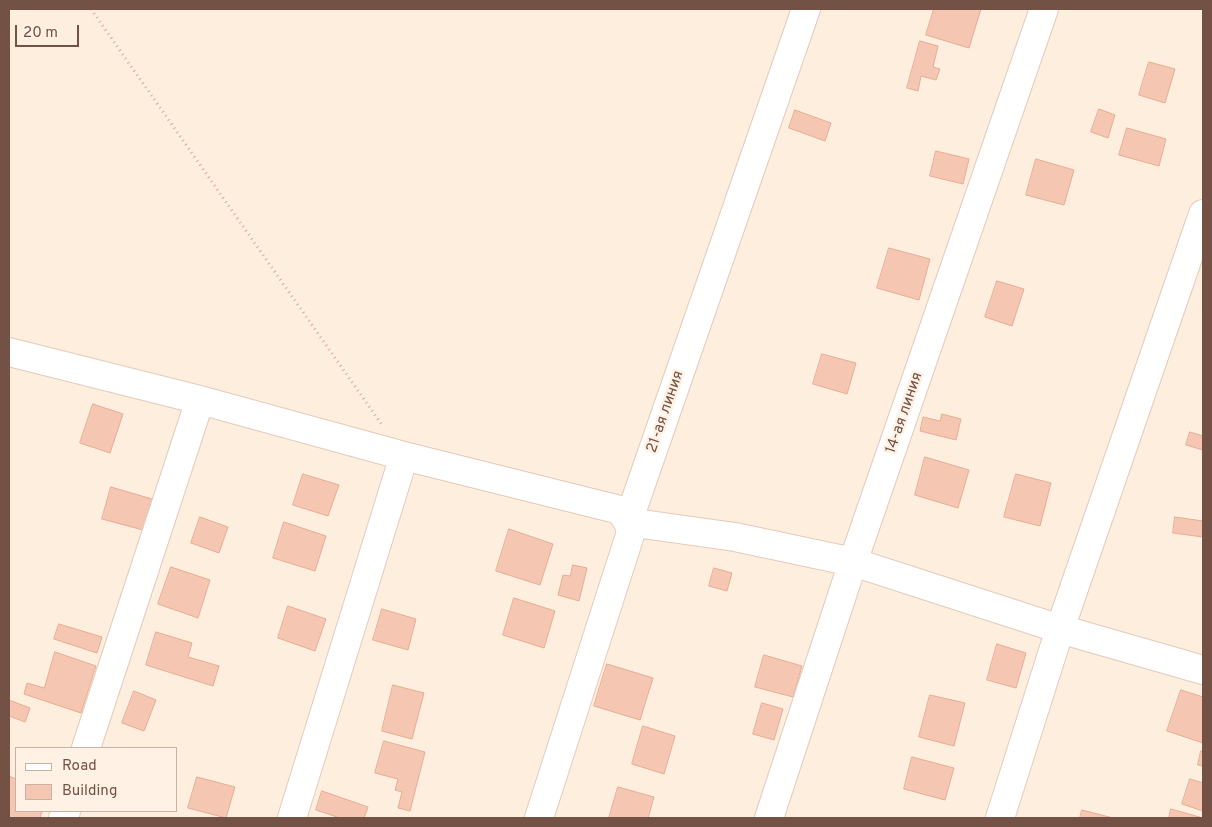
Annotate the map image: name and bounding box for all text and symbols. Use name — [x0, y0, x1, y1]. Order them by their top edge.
scale bar — [18, 15, 81, 47]
text: 20 m — [23, 24, 58, 43]
street label: 21-ая линия — [644, 369, 688, 455]
street label: 14-ая линия — [883, 370, 927, 456]
legend — [15, 747, 178, 812]
text: Road — [62, 757, 97, 776]
text: Building — [62, 782, 117, 801]

